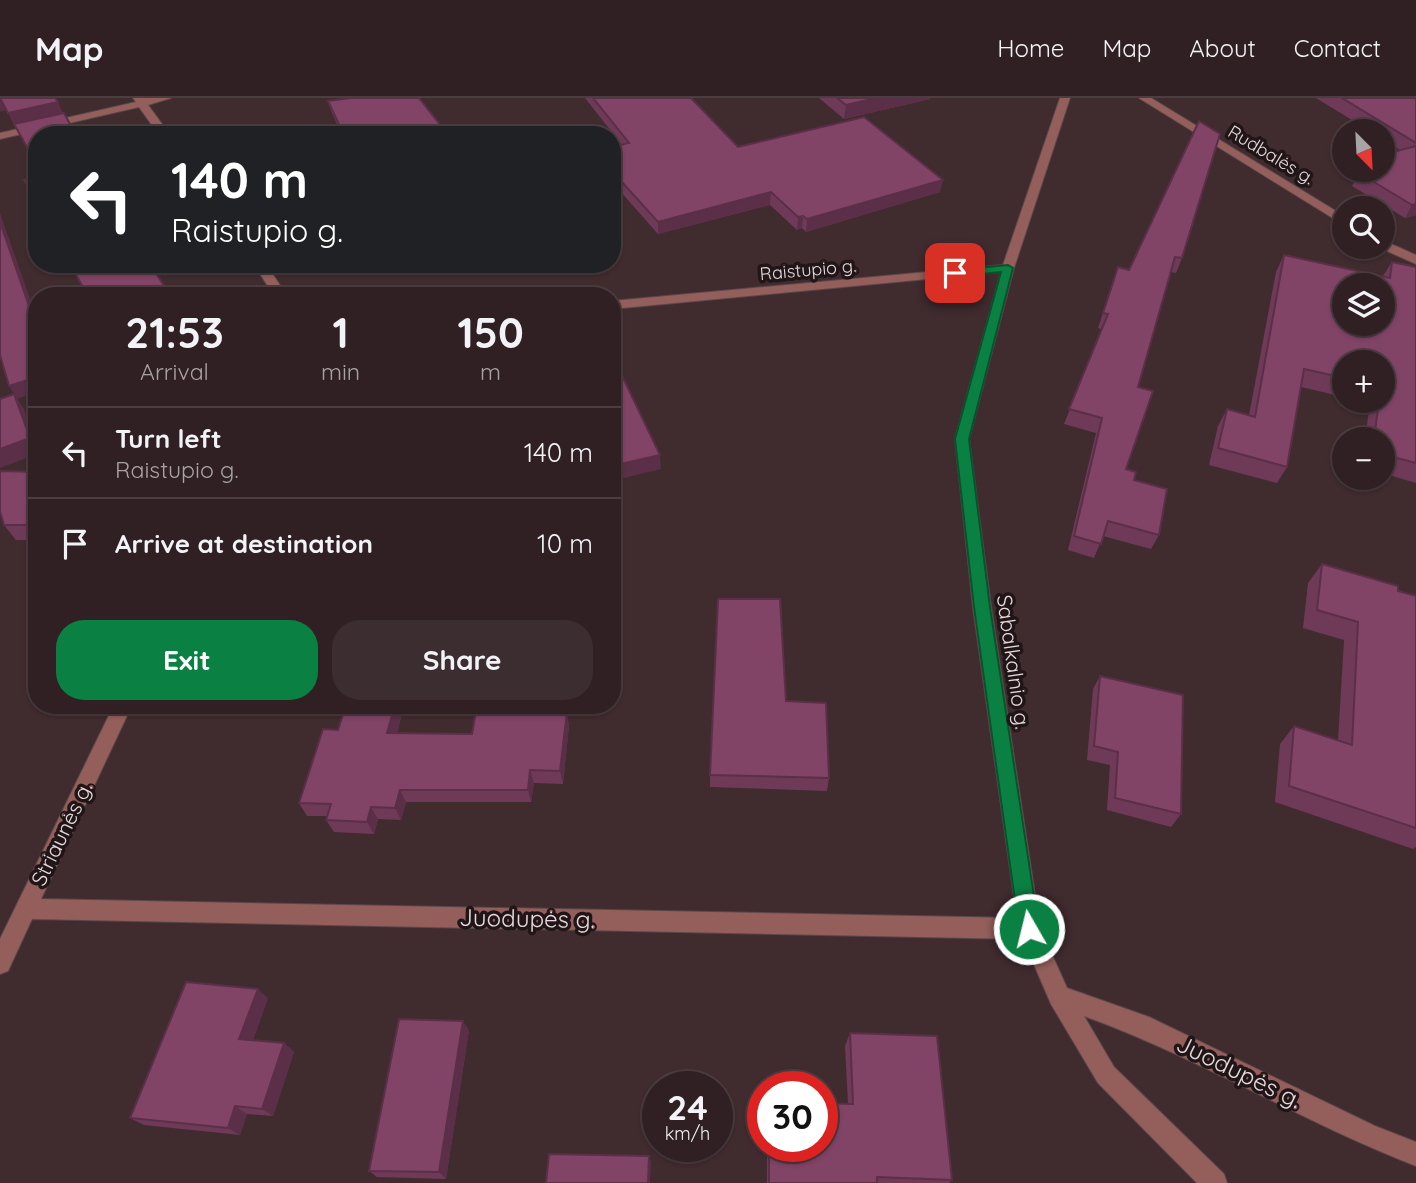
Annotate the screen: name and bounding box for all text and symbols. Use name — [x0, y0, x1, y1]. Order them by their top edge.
text: Map — [35, 28, 103, 69]
text: Home — [997, 33, 1064, 63]
text: Map — [1102, 33, 1151, 63]
text: About — [1189, 33, 1256, 63]
text: Contact — [1294, 33, 1381, 63]
north arrow — [1332, 119, 1395, 182]
map controls — [1332, 119, 1395, 490]
street label: Rudbalės g. — [1224, 120, 1319, 189]
text: 140 m — [171, 149, 308, 210]
icon: left — [56, 154, 147, 245]
button: search — [1332, 196, 1395, 259]
text: Raistupio g. — [171, 210, 343, 250]
pin — [925, 243, 985, 303]
street label: Raistupio g. — [759, 254, 857, 285]
icon: arrive — [936, 254, 974, 292]
button: layers — [1332, 273, 1395, 336]
text: 21:53 — [125, 306, 224, 359]
text: 1 — [332, 306, 349, 359]
text: 150 — [457, 306, 524, 359]
button: + — [1332, 350, 1395, 413]
text: Arrival — [140, 357, 209, 386]
text: min — [321, 357, 360, 386]
text: m — [480, 357, 501, 386]
text: Turn left — [115, 422, 222, 455]
button: − — [1332, 427, 1395, 490]
icon: left — [56, 434, 94, 472]
text: 140 m — [524, 436, 593, 469]
text: Raistupio g. — [115, 455, 239, 484]
icon: arrive — [56, 525, 94, 563]
text: Arrive at destination — [115, 527, 373, 560]
text: 10 m — [537, 527, 593, 560]
street label: Sabalkalnio g. — [992, 593, 1036, 731]
button: Exit — [56, 620, 318, 700]
button: Share — [332, 620, 593, 700]
street label: Striaunės g. — [25, 777, 97, 890]
position arrow — [992, 892, 1066, 966]
street label: Juodupės g. — [459, 902, 595, 934]
street label: Juodupės g. — [1172, 1028, 1307, 1114]
speed limit sign: 30 — [747, 1071, 838, 1162]
text: 24 — [667, 1085, 708, 1129]
text: km/h — [665, 1122, 710, 1145]

